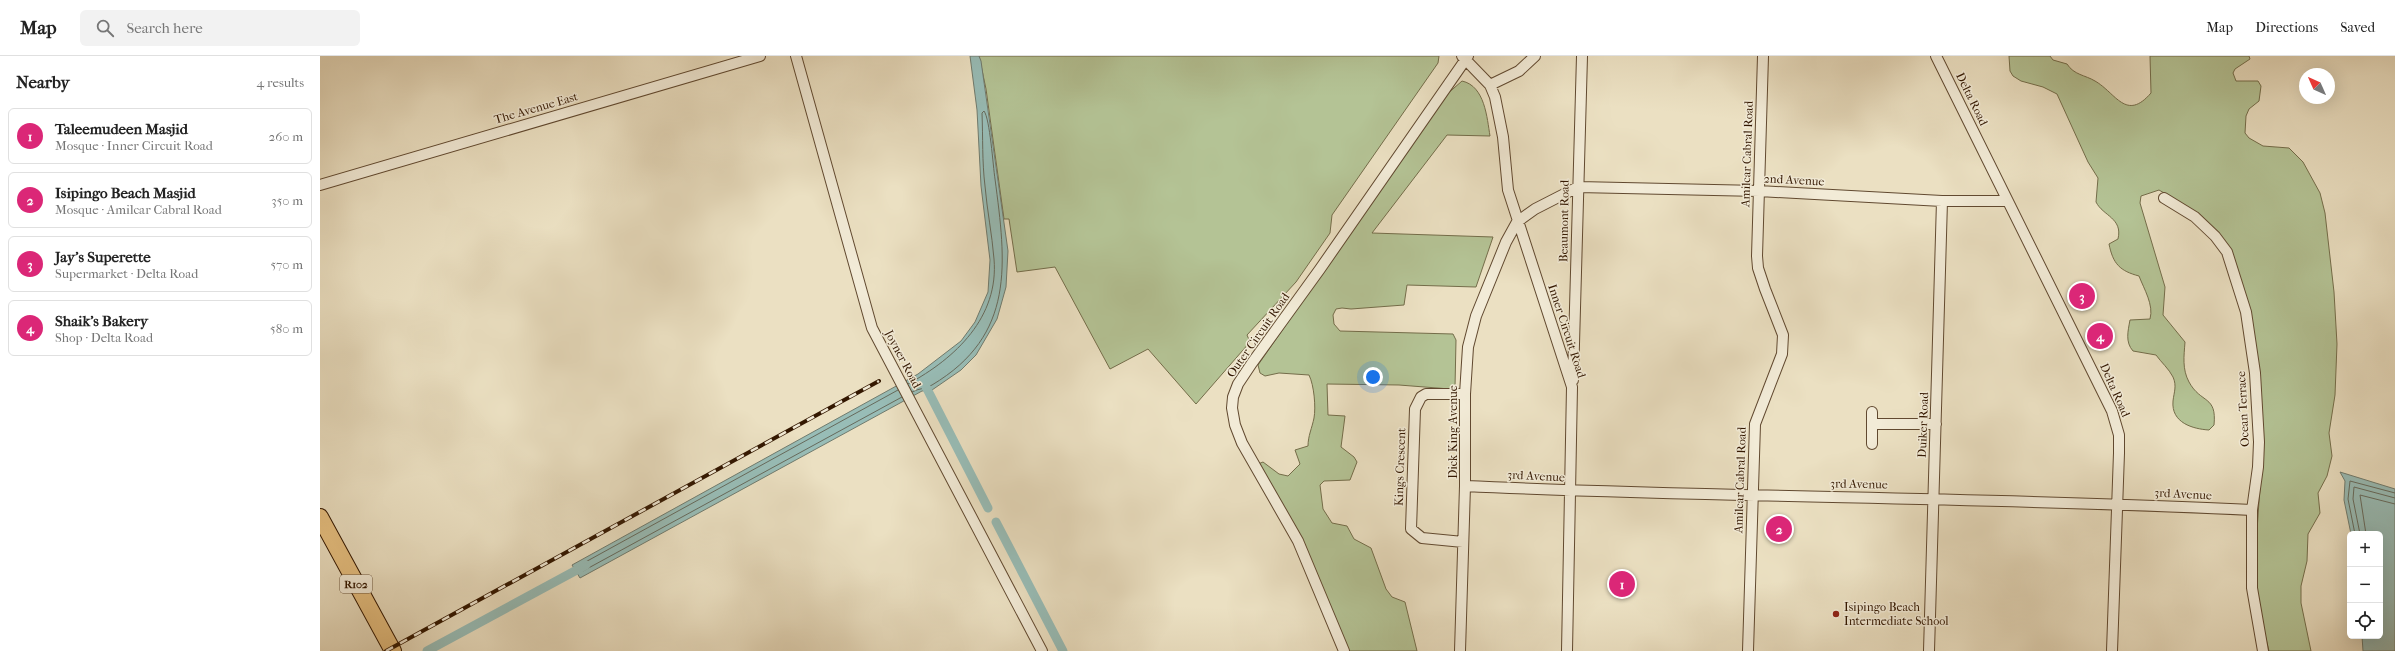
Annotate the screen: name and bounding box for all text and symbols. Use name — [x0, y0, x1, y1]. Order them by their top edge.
search box — [80, 10, 360, 46]
text: Map — [20, 17, 56, 39]
icon: search — [94, 17, 116, 39]
text: Search here — [126, 19, 203, 37]
text: Map — [2206, 19, 2233, 36]
text: Directions — [2255, 19, 2318, 36]
text: Saved — [2340, 19, 2375, 36]
north arrow — [2299, 68, 2335, 104]
street label: Delta Road — [1953, 70, 1991, 128]
text: Nearby — [16, 72, 70, 92]
text: 4 results — [257, 75, 304, 90]
street label: The Avenue East — [493, 89, 580, 127]
street label: Amilcar Cabral Road — [1738, 100, 1756, 208]
text: Taleemudeen Masjid — [55, 120, 188, 138]
text: 1 — [28, 129, 32, 144]
text: 260 m — [269, 129, 303, 144]
text: Mosque · Inner Circuit Road — [55, 138, 213, 153]
street label: 2nd Avenue — [1763, 171, 1825, 189]
street label: Beaumont Road — [1556, 179, 1572, 262]
text: Isipingo Beach Masjid — [55, 184, 196, 202]
text: 2 — [27, 193, 33, 208]
text: 350 m — [271, 193, 303, 208]
text: Mosque · Amilcar Cabral Road — [55, 202, 222, 217]
text: Jay's Superette — [55, 248, 151, 266]
text: 3 — [27, 257, 33, 272]
text: 570 m — [270, 257, 303, 272]
text: Supermarket · Delta Road — [55, 266, 198, 281]
pin: 3 — [2069, 281, 2095, 311]
street label: Inner Circuit Road — [1545, 282, 1589, 380]
street label: Outer Circuit Road — [1224, 290, 1293, 380]
text: Shaik's Bakery — [55, 312, 148, 330]
text: 4 — [26, 321, 34, 336]
text: 580 m — [270, 321, 303, 336]
pin: 4 — [2087, 321, 2113, 351]
street label: Joyner Road — [881, 327, 924, 391]
text: Shop · Delta Road — [55, 330, 153, 345]
street label: Delta Road — [2097, 361, 2133, 419]
your location — [1363, 367, 1383, 387]
street label: Ocean Terrace — [2234, 371, 2252, 447]
street label: Dick King Avenue — [1446, 385, 1460, 479]
street label: Duiker Road — [1915, 391, 1931, 458]
street label: Amilcar Cabral Road — [1731, 426, 1749, 534]
street label: Kings Crescent — [1392, 427, 1408, 506]
street label: 3rd Avenue — [1507, 467, 1565, 485]
street label: 3rd Avenue — [1830, 476, 1888, 492]
street label: 3rd Avenue — [2154, 485, 2212, 503]
pin: 2 — [1766, 514, 1792, 544]
map controls — [2347, 531, 2383, 639]
button: + — [2347, 531, 2383, 567]
button: − — [2347, 567, 2383, 603]
pin: 1 — [1609, 569, 1635, 599]
road number: R102 — [340, 575, 372, 593]
place label: Isipingo Beach Intermediate School — [1844, 600, 1949, 628]
button: locate — [2347, 603, 2383, 639]
marker: Isipingo Beach Intermediate School — [1831, 609, 1841, 619]

